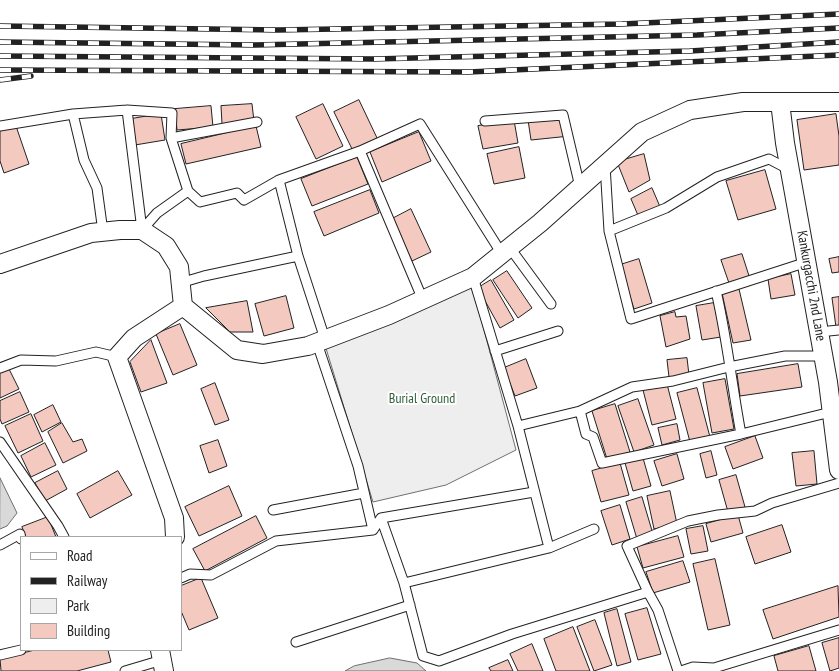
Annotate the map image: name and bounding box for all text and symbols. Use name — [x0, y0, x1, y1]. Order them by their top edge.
street label: Kankurgacchi 2nd Lane — [793, 229, 829, 343]
park label: Burial Ground — [389, 391, 455, 407]
legend — [20, 536, 182, 651]
text: Road — [67, 546, 93, 565]
text: Railway — [67, 571, 107, 590]
text: Park — [67, 596, 89, 615]
text: Building — [67, 621, 110, 640]

